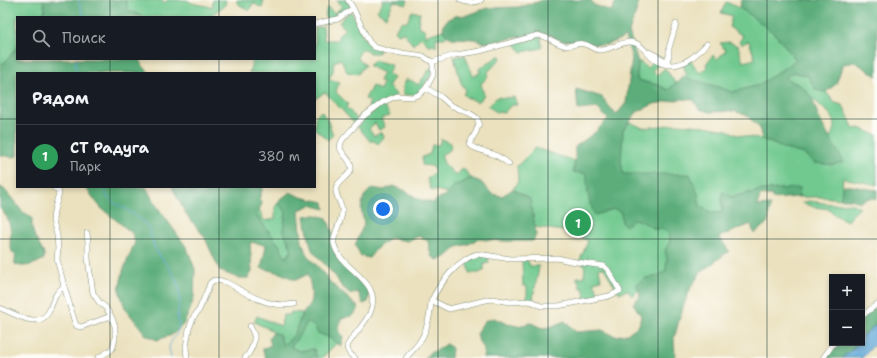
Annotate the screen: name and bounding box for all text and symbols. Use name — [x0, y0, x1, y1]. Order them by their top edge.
search box — [16, 16, 316, 60]
icon: search — [30, 27, 52, 49]
text: Поиск — [62, 28, 106, 48]
text: Рядом — [32, 87, 89, 109]
text: СТ Радуга — [70, 138, 149, 158]
text: 1 — [42, 148, 48, 165]
text: 380 m — [258, 148, 300, 165]
text: Парк — [70, 158, 101, 175]
your location — [373, 199, 393, 219]
pin: 1 — [565, 208, 591, 238]
map controls — [829, 274, 865, 346]
button: + — [829, 274, 865, 310]
button: − — [829, 310, 865, 346]

